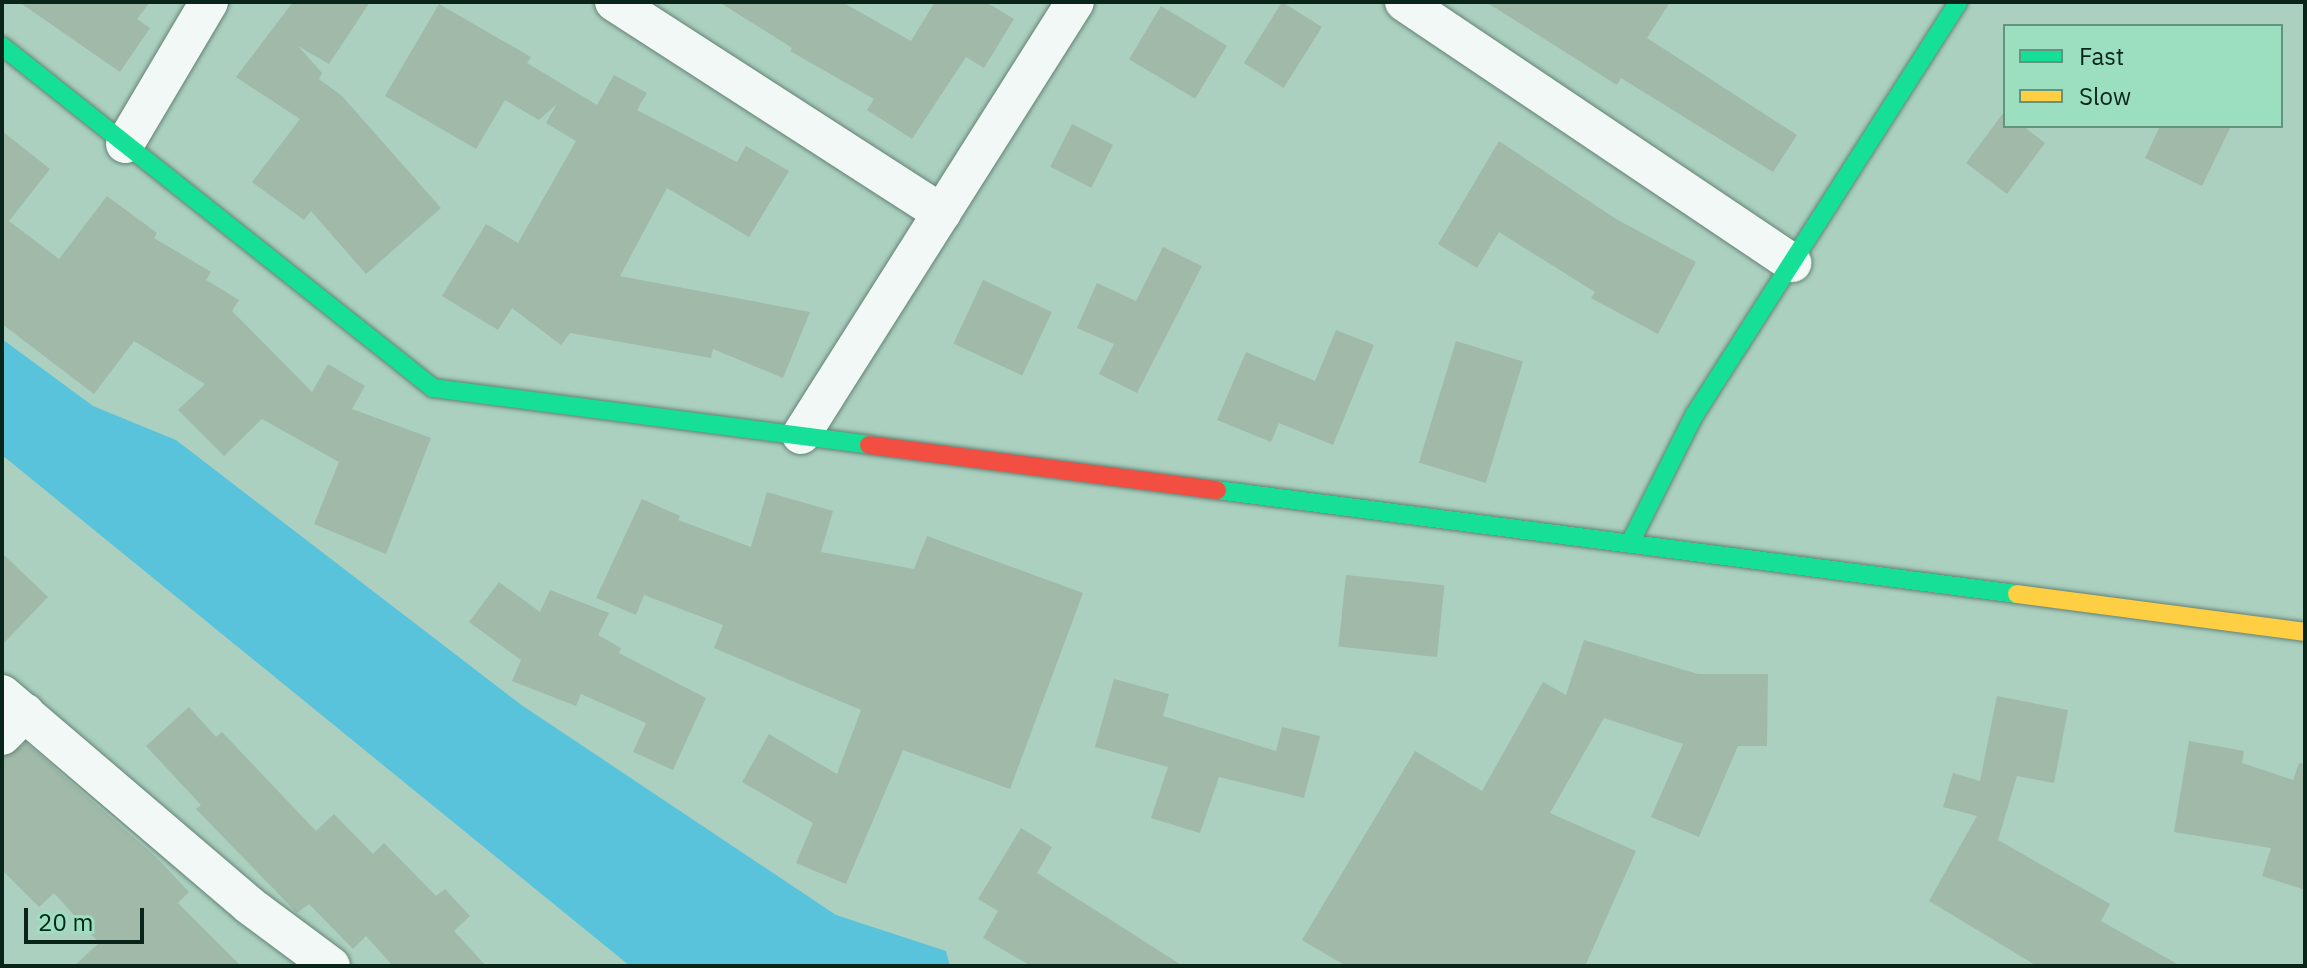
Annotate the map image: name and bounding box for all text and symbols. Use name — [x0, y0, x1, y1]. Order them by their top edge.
legend — [2003, 24, 2283, 128]
text: Fast — [2079, 40, 2124, 72]
text: Slow — [2079, 80, 2131, 112]
scale bar — [28, 892, 148, 942]
text: 20 m — [38, 906, 93, 938]

